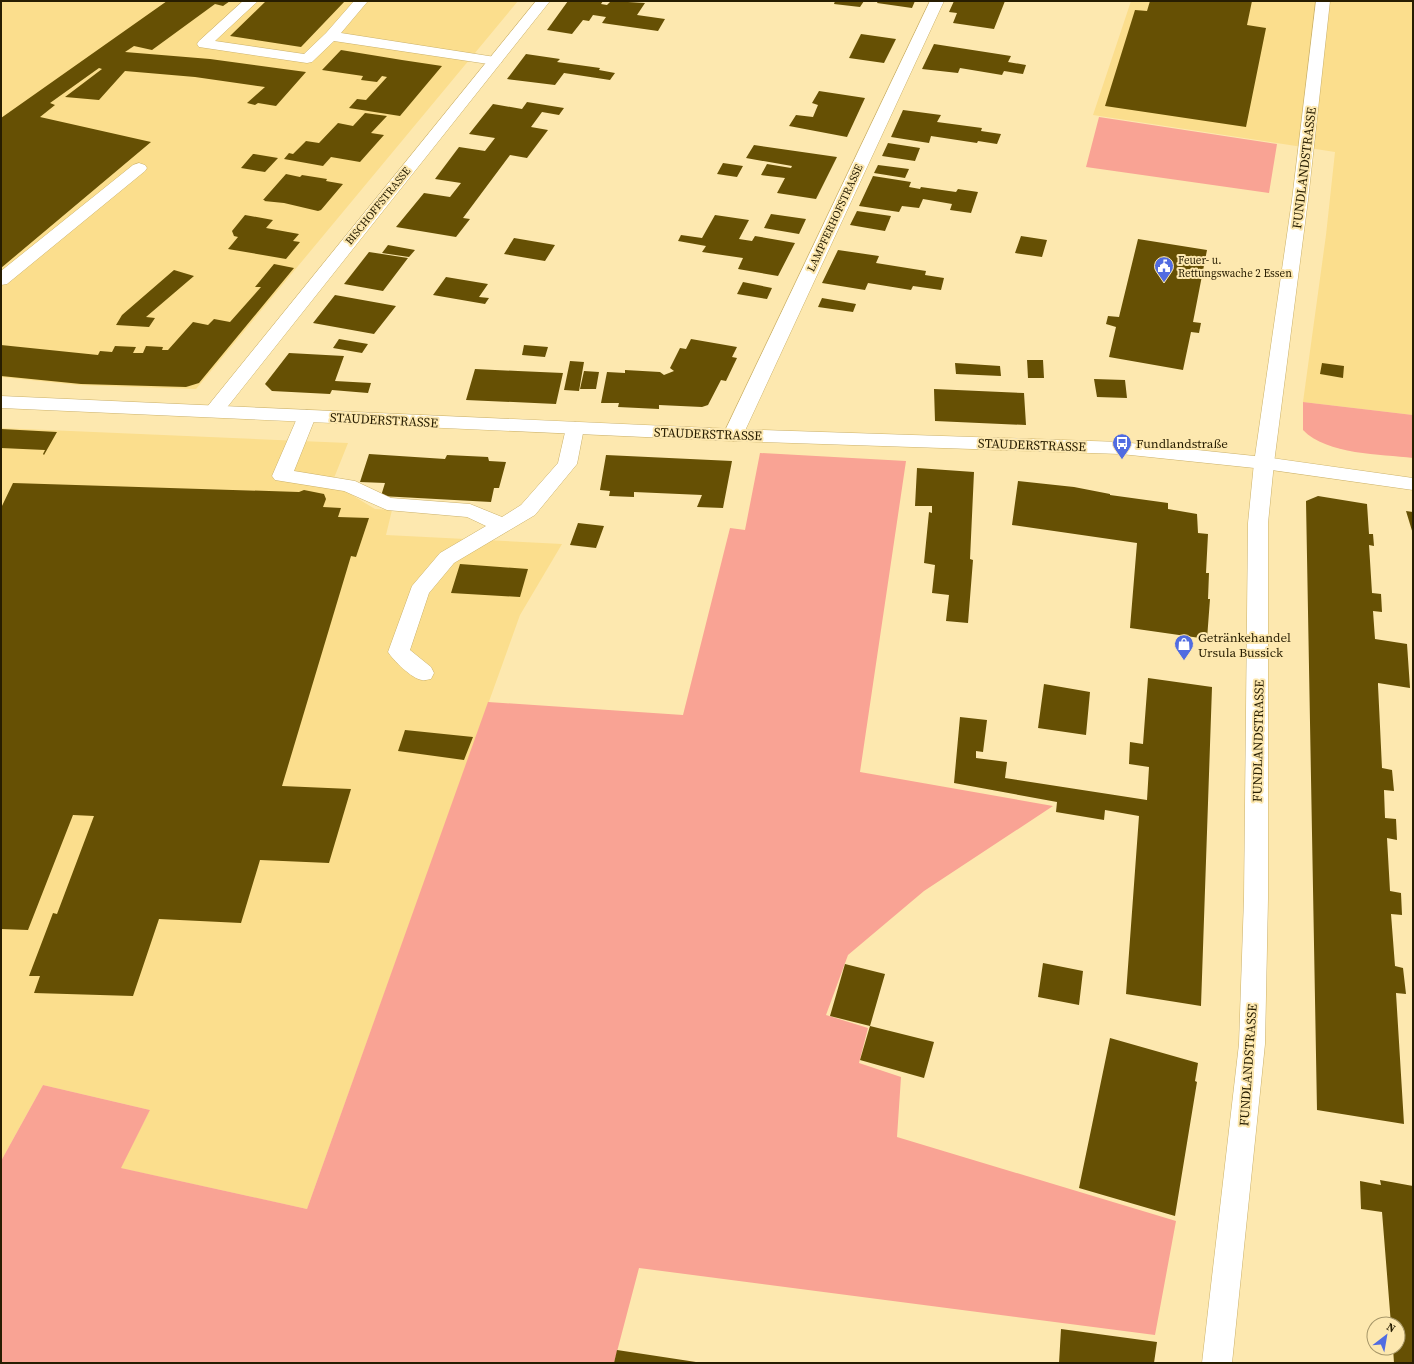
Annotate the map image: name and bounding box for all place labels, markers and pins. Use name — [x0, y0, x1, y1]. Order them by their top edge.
place label: Feuer- u. Rettungswache 2 Essen — [1178, 253, 1292, 281]
public building icon: Feuer- u. Rettungswache 2 Essen — [1153, 255, 1175, 283]
bus stop icon: Fundlandstraße — [1111, 432, 1133, 460]
place label: Fundlandstraße — [1136, 435, 1228, 452]
place label: Getränkehandel Ursula Bussick — [1198, 629, 1291, 661]
shop icon: Getränkehandel Ursula Bussick — [1173, 633, 1195, 661]

